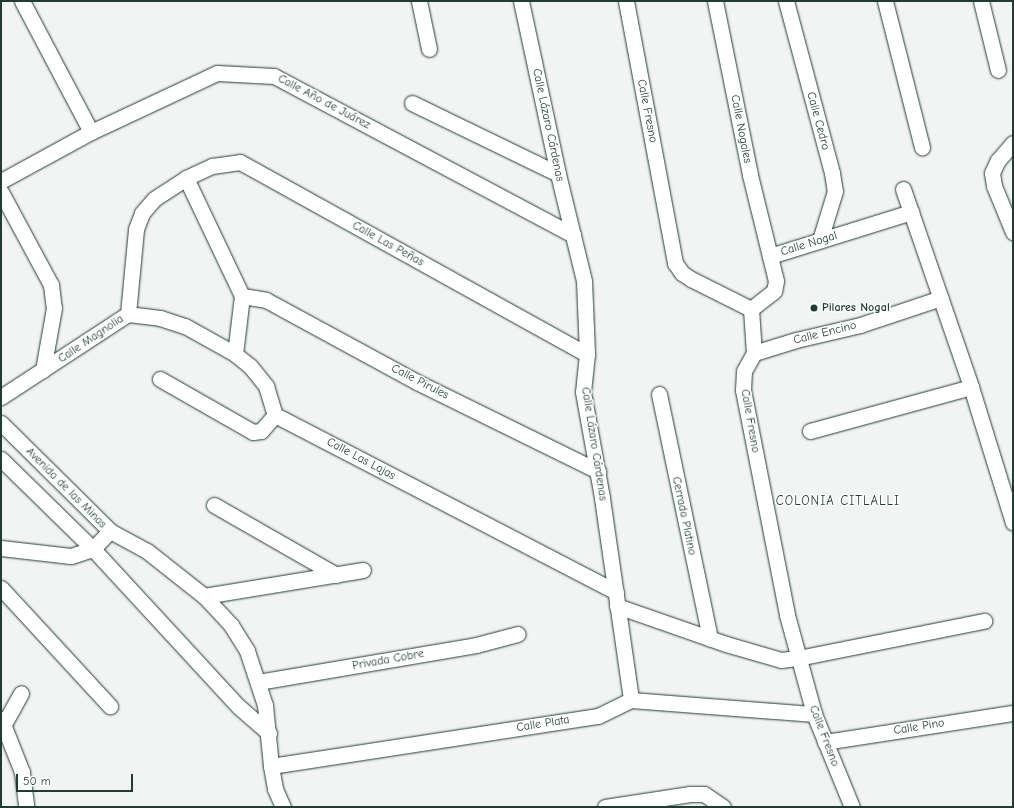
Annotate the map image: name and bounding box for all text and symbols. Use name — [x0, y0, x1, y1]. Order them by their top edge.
street label: Calle Lázaro Cárdenas — [529, 67, 567, 183]
street label: Calle Año de Juárez — [275, 72, 373, 132]
street label: Calle Fresno — [634, 78, 660, 144]
street label: Calle Cedro — [803, 90, 833, 152]
street label: Calle Nogales — [727, 94, 755, 164]
street label: Calle Las Peñas — [350, 218, 426, 270]
street label: Calle Nogal — [779, 229, 839, 259]
place label: Pilares Nogal — [822, 301, 890, 315]
marker: Pilares Nogal — [809, 303, 819, 313]
street label: Calle Magnolia — [55, 312, 127, 366]
street label: Calle Encino — [792, 318, 858, 348]
street label: Calle Pirules — [389, 361, 451, 403]
street label: Calle Lázaro Cárdenas — [578, 386, 610, 502]
street label: Calle Fresno — [737, 388, 763, 454]
street label: Calle Las Lajas — [324, 435, 398, 483]
street label: Avenida de las Minas — [23, 445, 109, 531]
street label: Cerrada Platino — [669, 475, 699, 557]
district label: COLONIA CITLALLI — [776, 493, 900, 509]
street label: Privada Cobre — [351, 647, 425, 673]
street label: Calle Fresno — [806, 703, 842, 769]
street label: Calle Plata — [515, 713, 571, 735]
street label: Calle Pino — [893, 716, 945, 738]
scale bar — [18, 766, 135, 792]
text: 50 m — [23, 774, 51, 788]

